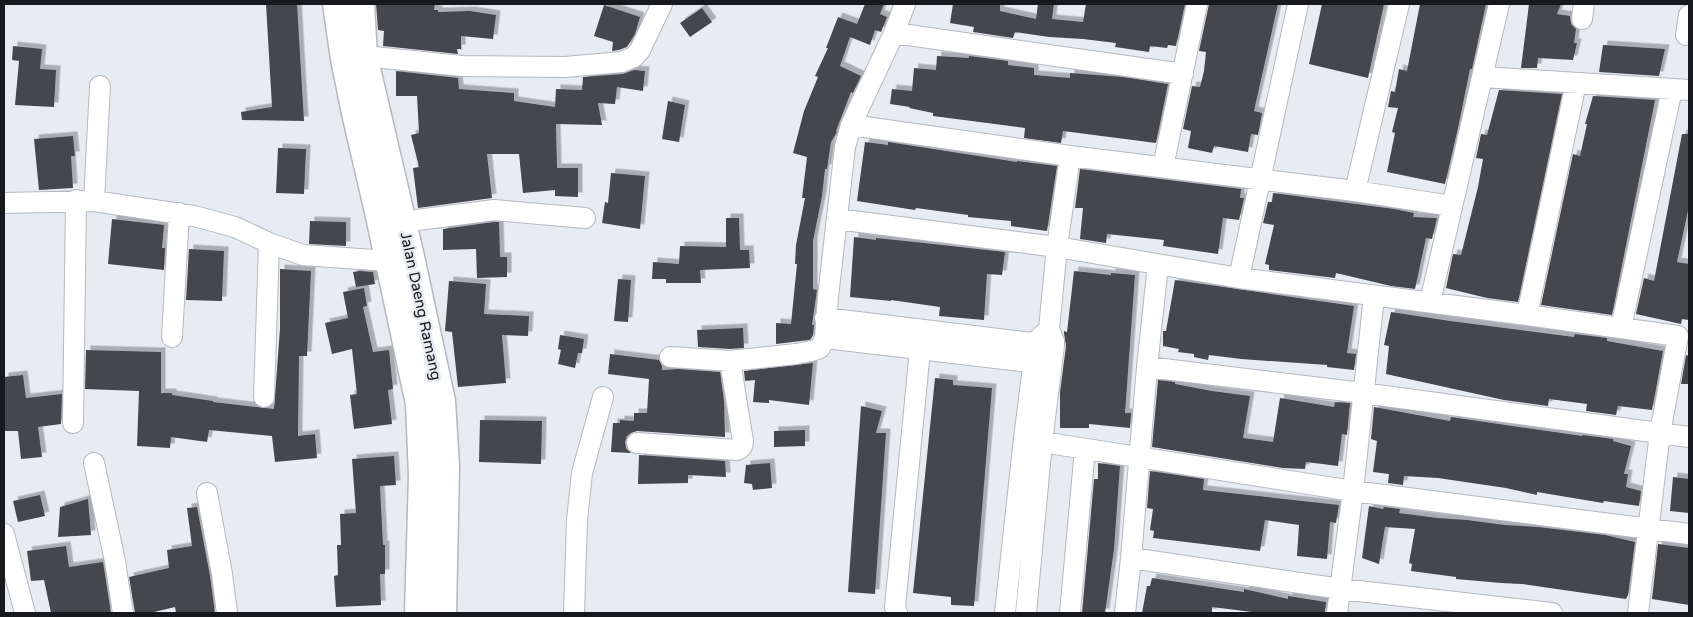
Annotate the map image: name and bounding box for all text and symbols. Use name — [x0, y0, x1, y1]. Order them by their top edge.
street label: Jalan Daeng Ramang — [396, 230, 446, 382]

